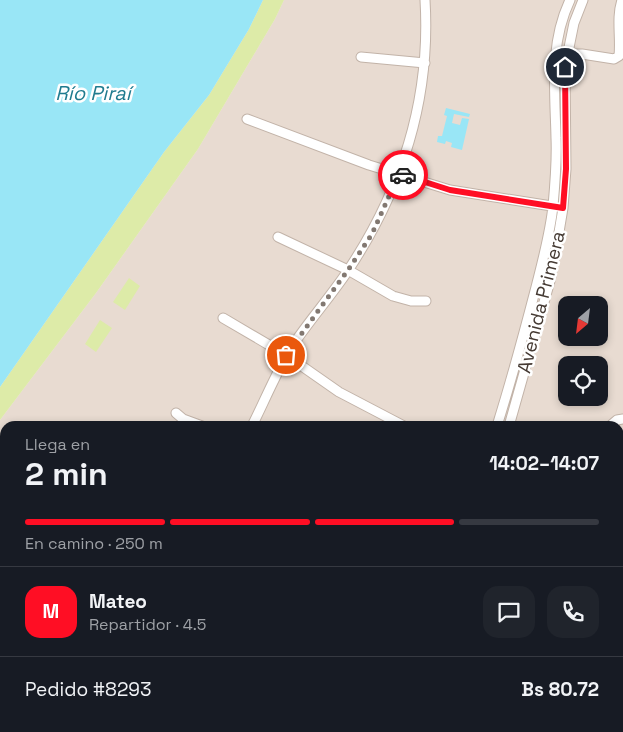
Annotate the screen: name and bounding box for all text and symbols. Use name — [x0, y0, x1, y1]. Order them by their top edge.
pin — [544, 46, 586, 88]
icon: home — [551, 53, 579, 81]
water label: Río Piraí — [55, 80, 135, 106]
courier — [378, 150, 428, 200]
icon: car — [389, 161, 417, 189]
street label: Avenida Primera — [511, 228, 571, 376]
north arrow — [558, 296, 608, 346]
map controls — [558, 296, 608, 406]
pin — [265, 334, 307, 376]
icon: bag — [272, 341, 300, 369]
button: locate — [558, 356, 608, 406]
text: Llega en — [25, 434, 90, 455]
text: 14:02–14:07 — [489, 451, 599, 476]
text: 2 min — [25, 454, 108, 494]
text: En camino · 250 m — [25, 533, 163, 554]
button: chat — [483, 586, 535, 638]
button: phone — [547, 586, 599, 638]
text: Mateo — [89, 589, 147, 614]
text: M — [43, 599, 59, 624]
text: Repartidor · 4.5 — [89, 614, 206, 635]
text: Pedido #8293 — [25, 677, 151, 702]
text: Bs 80.72 — [521, 677, 599, 702]

